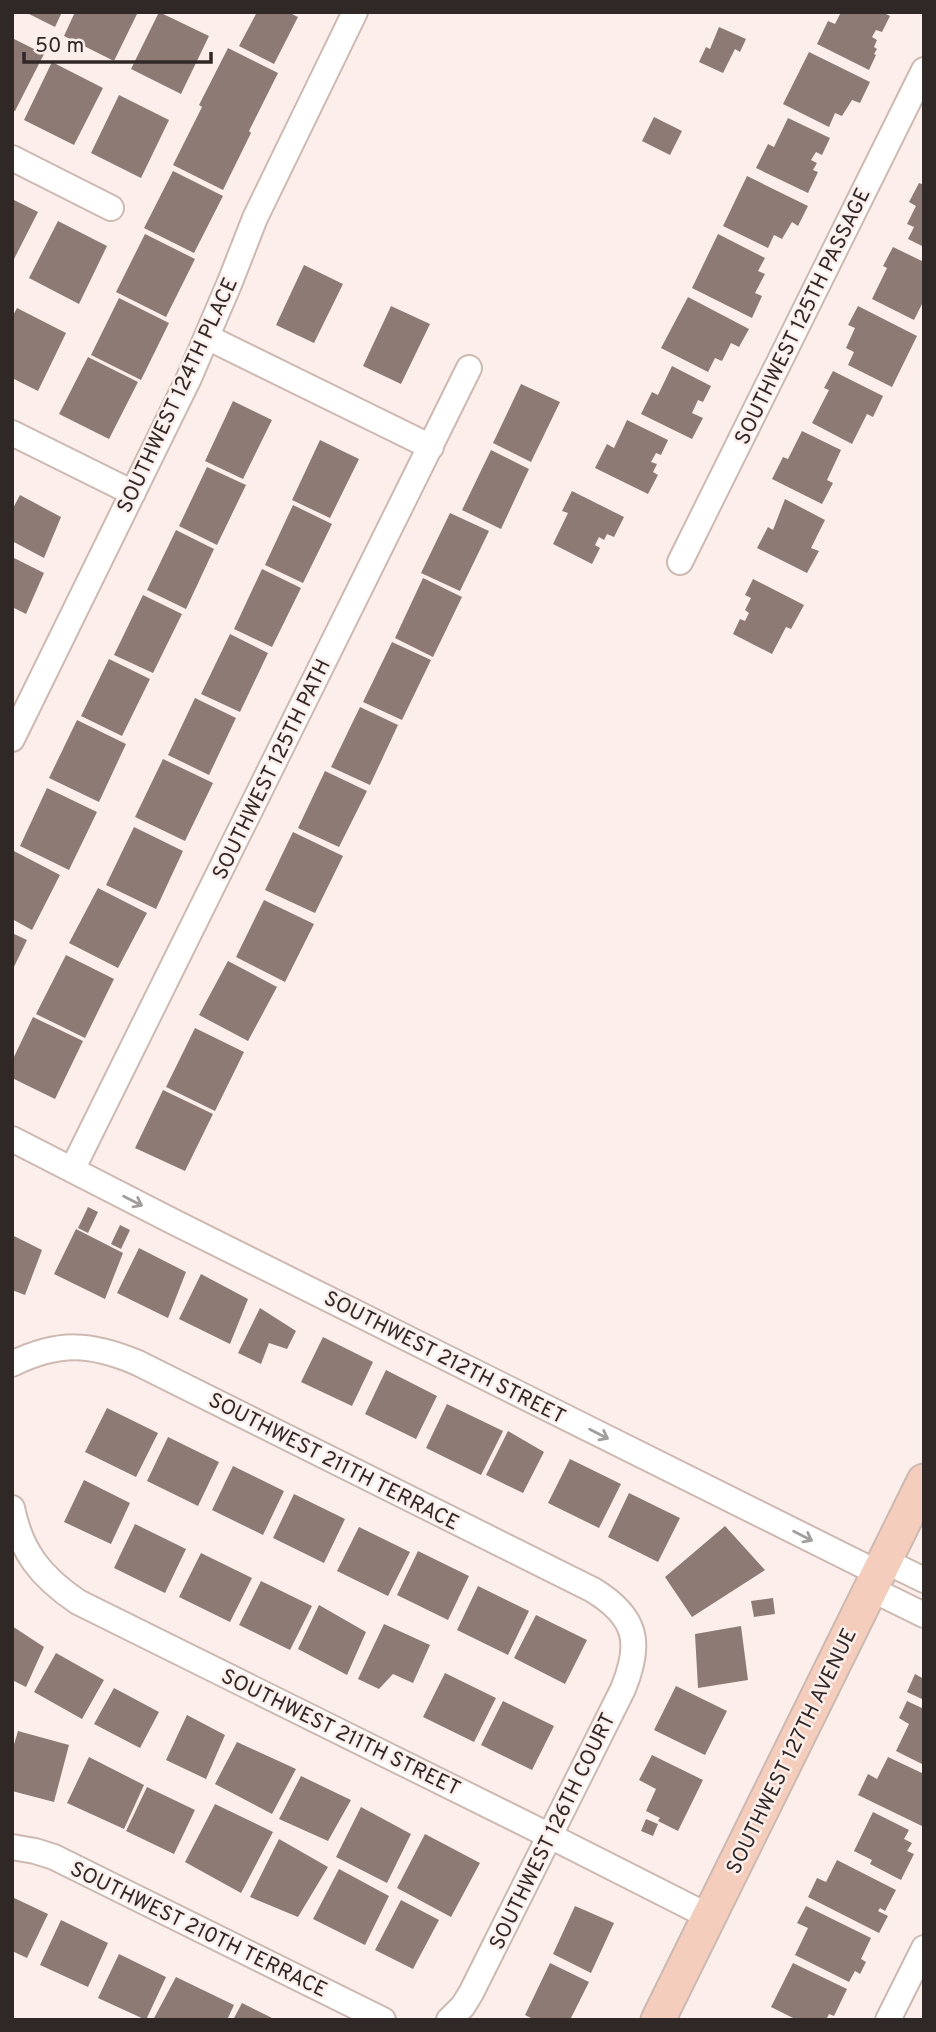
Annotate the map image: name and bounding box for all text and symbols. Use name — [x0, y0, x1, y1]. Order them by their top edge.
scale bar — [24, 21, 212, 65]
text: 50 m — [35, 33, 84, 60]
street label: SOUTHWEST 125TH PASSAGE — [729, 184, 877, 449]
street label: SOUTHWEST 124TH PLACE — [112, 274, 245, 518]
street label: SOUTHWEST 125TH PATH — [207, 655, 338, 884]
one-way arrow — [122, 1195, 143, 1208]
street label: SOUTHWEST 212TH STREET — [319, 1285, 570, 1431]
street label: SOUTHWEST 211TH TERRACE — [203, 1387, 463, 1537]
one-way arrow — [588, 1428, 609, 1442]
one-way arrow — [792, 1530, 813, 1543]
street label: SOUTHWEST 127TH AVENUE — [721, 1624, 864, 1879]
street label: SOUTHWEST 211TH STREET — [216, 1664, 465, 1803]
street label: SOUTHWEST 126TH COURT — [484, 1709, 622, 1954]
street label: SOUTHWEST 210TH TERRACE — [65, 1856, 332, 2005]

